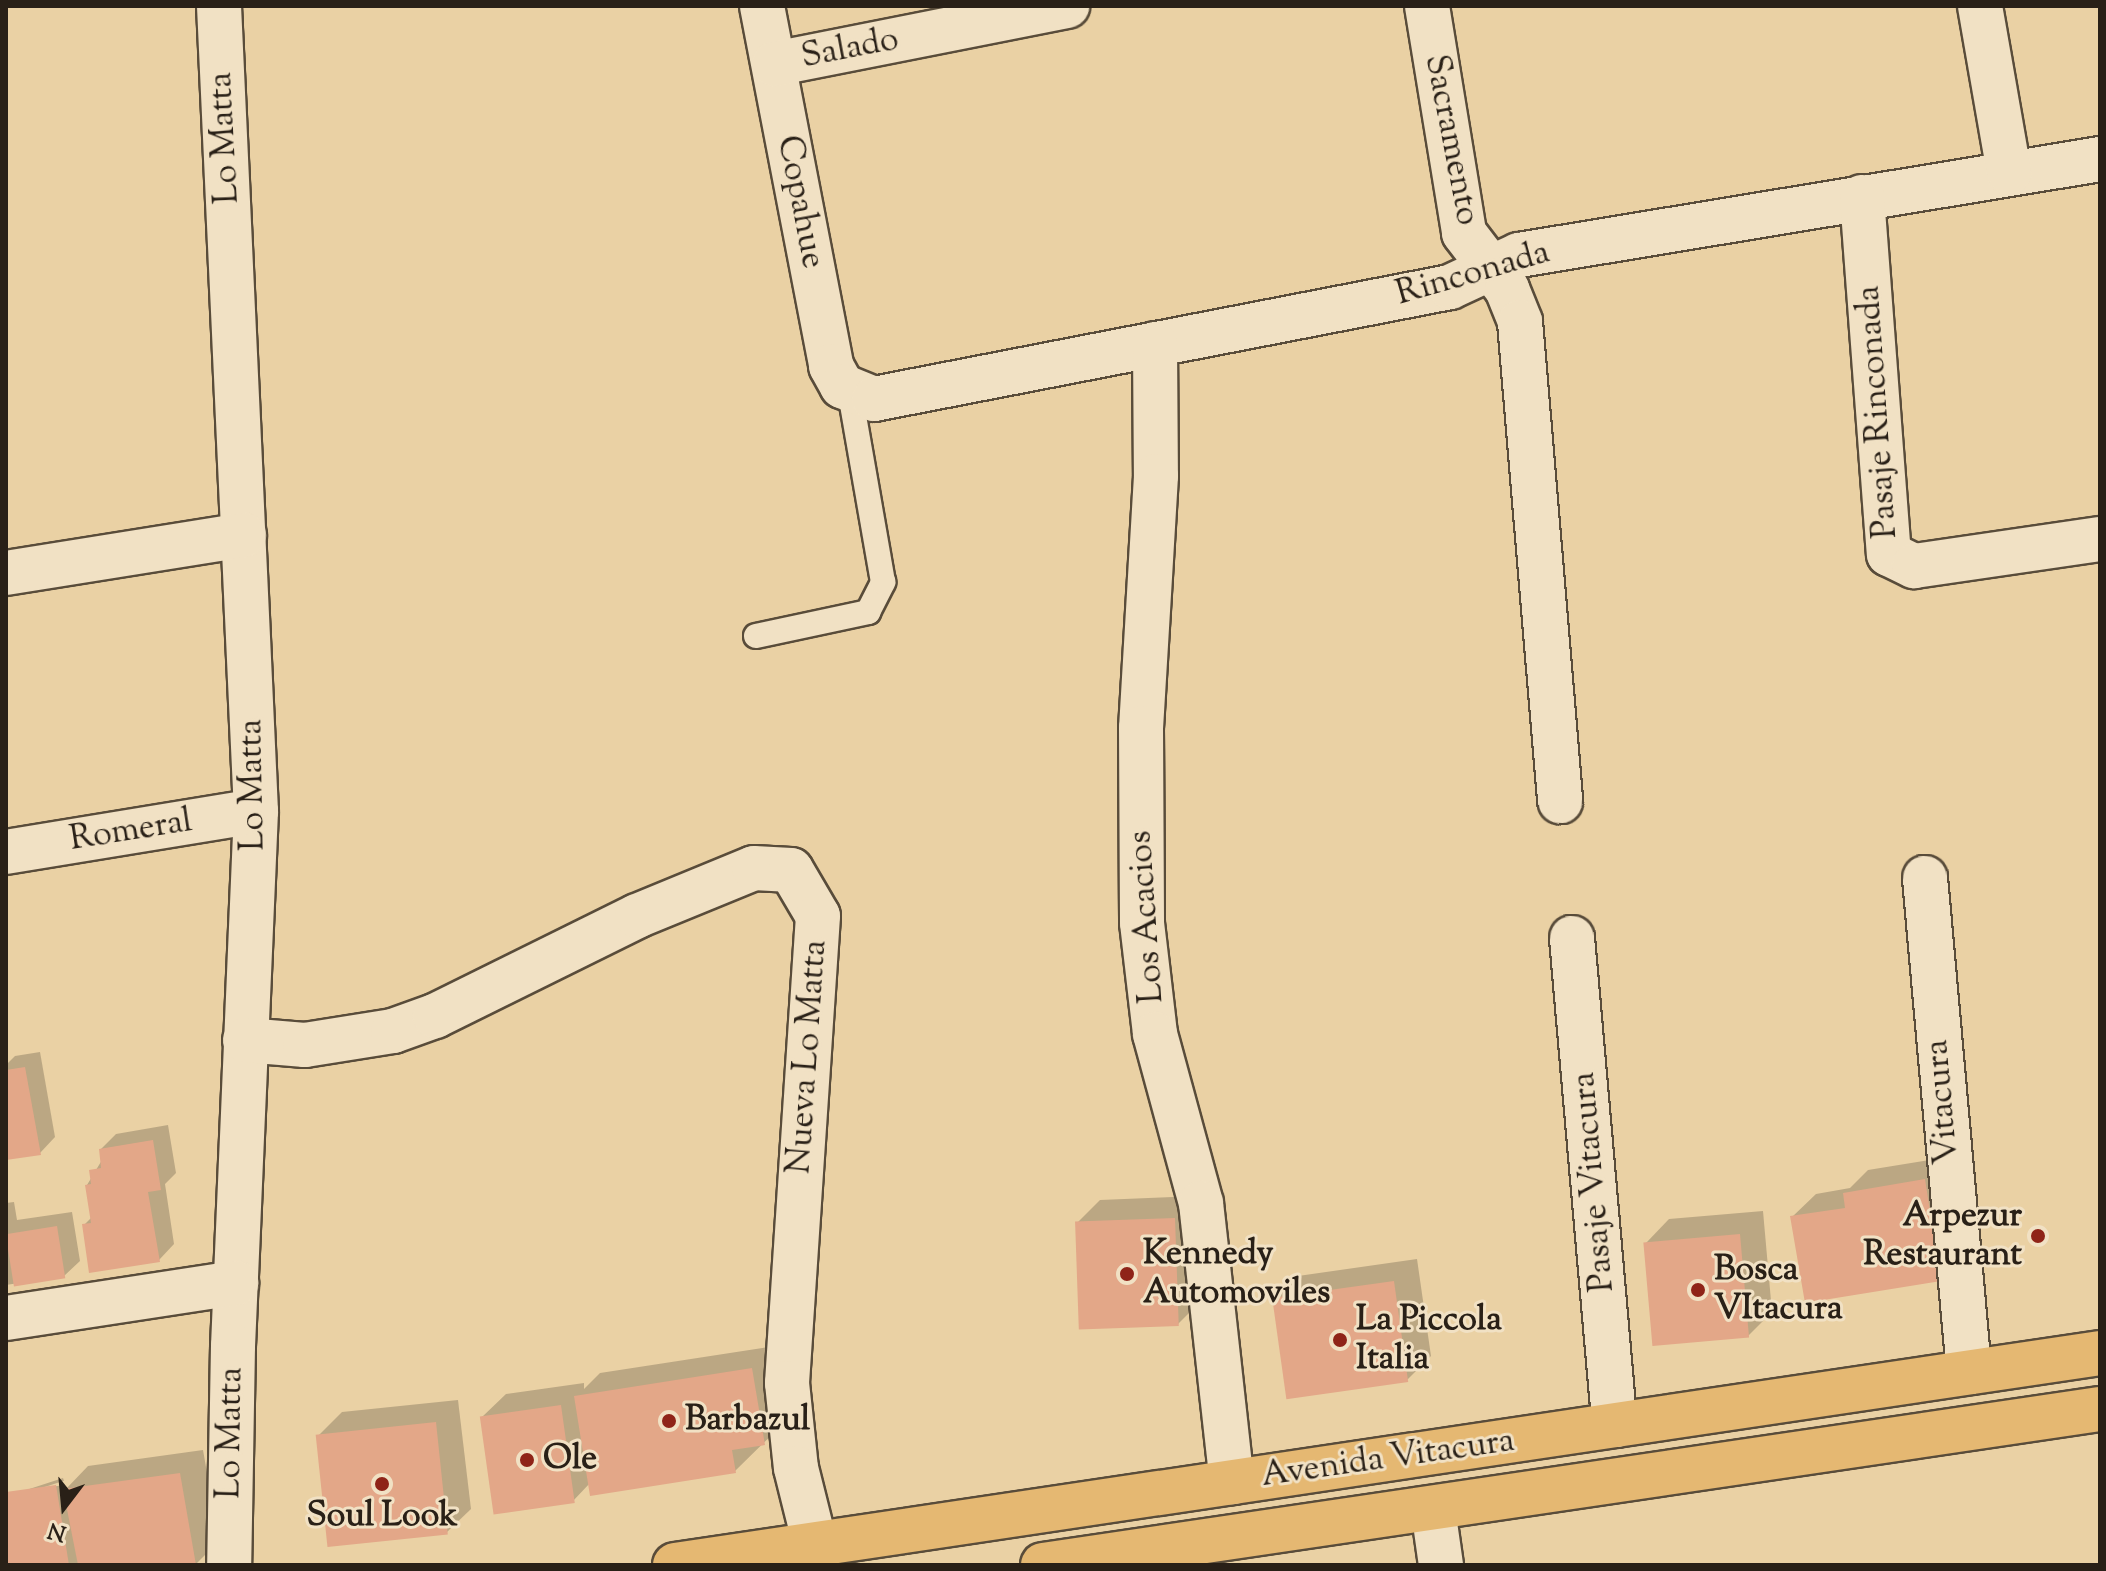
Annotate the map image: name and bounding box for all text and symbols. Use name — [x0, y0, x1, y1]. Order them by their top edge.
street label: Salado — [798, 20, 902, 78]
street label: Sacramento — [1414, 51, 1488, 229]
street label: Lo Matta — [201, 71, 249, 205]
street label: Copahue — [767, 132, 833, 272]
street label: Rinconada — [1391, 233, 1555, 315]
street label: Pasaje Rinconada — [1849, 284, 1907, 540]
street label: Lo Matta — [231, 719, 275, 851]
street label: Romeral — [67, 801, 195, 861]
street label: Los Acacios — [1121, 829, 1173, 1005]
street label: Nueva Lo Matta — [779, 939, 837, 1175]
street label: Vitacura — [1917, 1038, 1969, 1166]
street label: Pasaje Vitacura — [1564, 1070, 1624, 1294]
place label: Arpezur Restaurant — [1863, 1196, 2022, 1276]
marker: Arpezur Restaurant — [2029, 1227, 2047, 1245]
place label: Kennedy Automoviles — [1143, 1234, 1330, 1314]
place label: Bosca VItacura — [1714, 1250, 1843, 1330]
marker: Kennedy Automoviles — [1118, 1265, 1136, 1283]
marker: Bosca VItacura — [1689, 1281, 1707, 1299]
place label: La Piccola Italia — [1356, 1300, 1502, 1380]
marker: La Piccola Italia — [1331, 1331, 1349, 1349]
street label: Lo Matta — [209, 1367, 253, 1499]
place label: Barbazul — [685, 1401, 810, 1441]
marker: Barbazul — [660, 1412, 678, 1430]
street label: Avenida Vitacura — [1259, 1421, 1517, 1497]
place label: Ole — [543, 1440, 597, 1480]
marker: Ole — [518, 1451, 536, 1469]
north arrow — [24, 1467, 104, 1547]
marker: Soul Look — [373, 1475, 391, 1493]
place label: Soul Look — [306, 1497, 458, 1537]
text: N — [45, 1512, 70, 1548]

